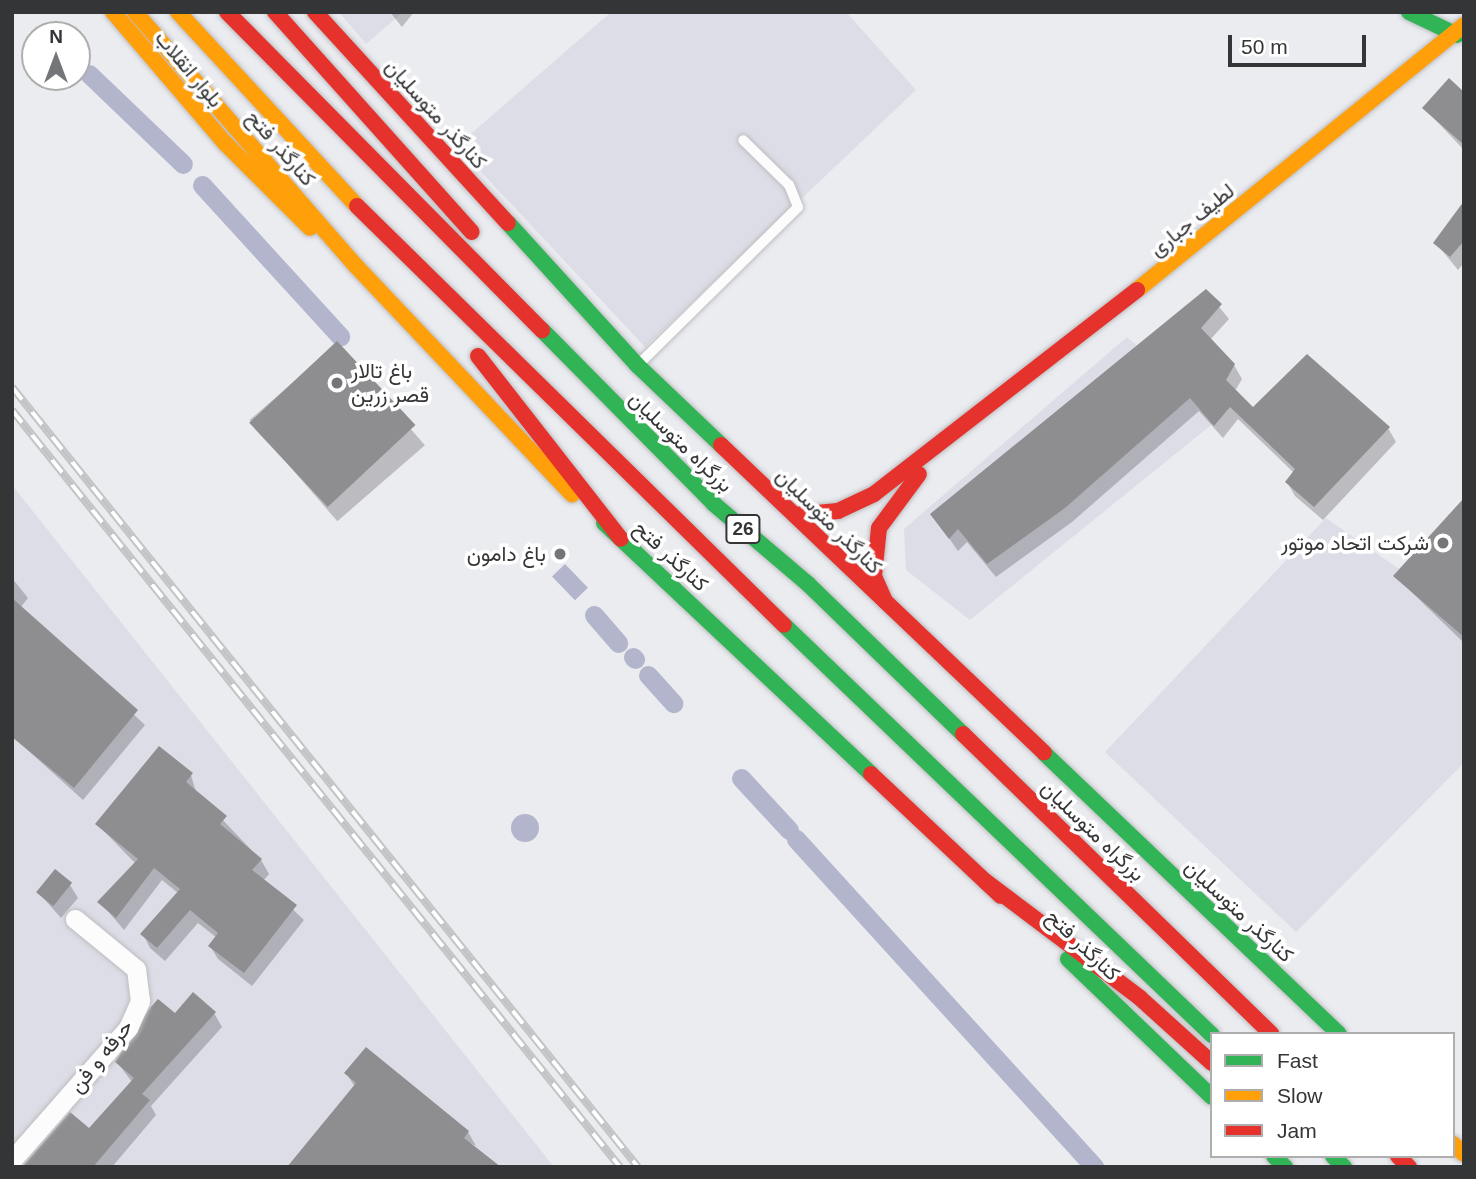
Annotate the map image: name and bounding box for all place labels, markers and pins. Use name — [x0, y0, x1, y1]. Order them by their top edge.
place label: باغ تالار قصر زرین — [351, 358, 429, 408]
marker: باغ تالار قصر زرین — [329, 375, 345, 391]
place label: شرکت اتحاد موتور — [1281, 530, 1429, 556]
marker: شرکت اتحاد موتور — [1435, 535, 1451, 551]
place label: باغ دامون — [467, 541, 546, 567]
marker: باغ دامون — [552, 546, 568, 562]

